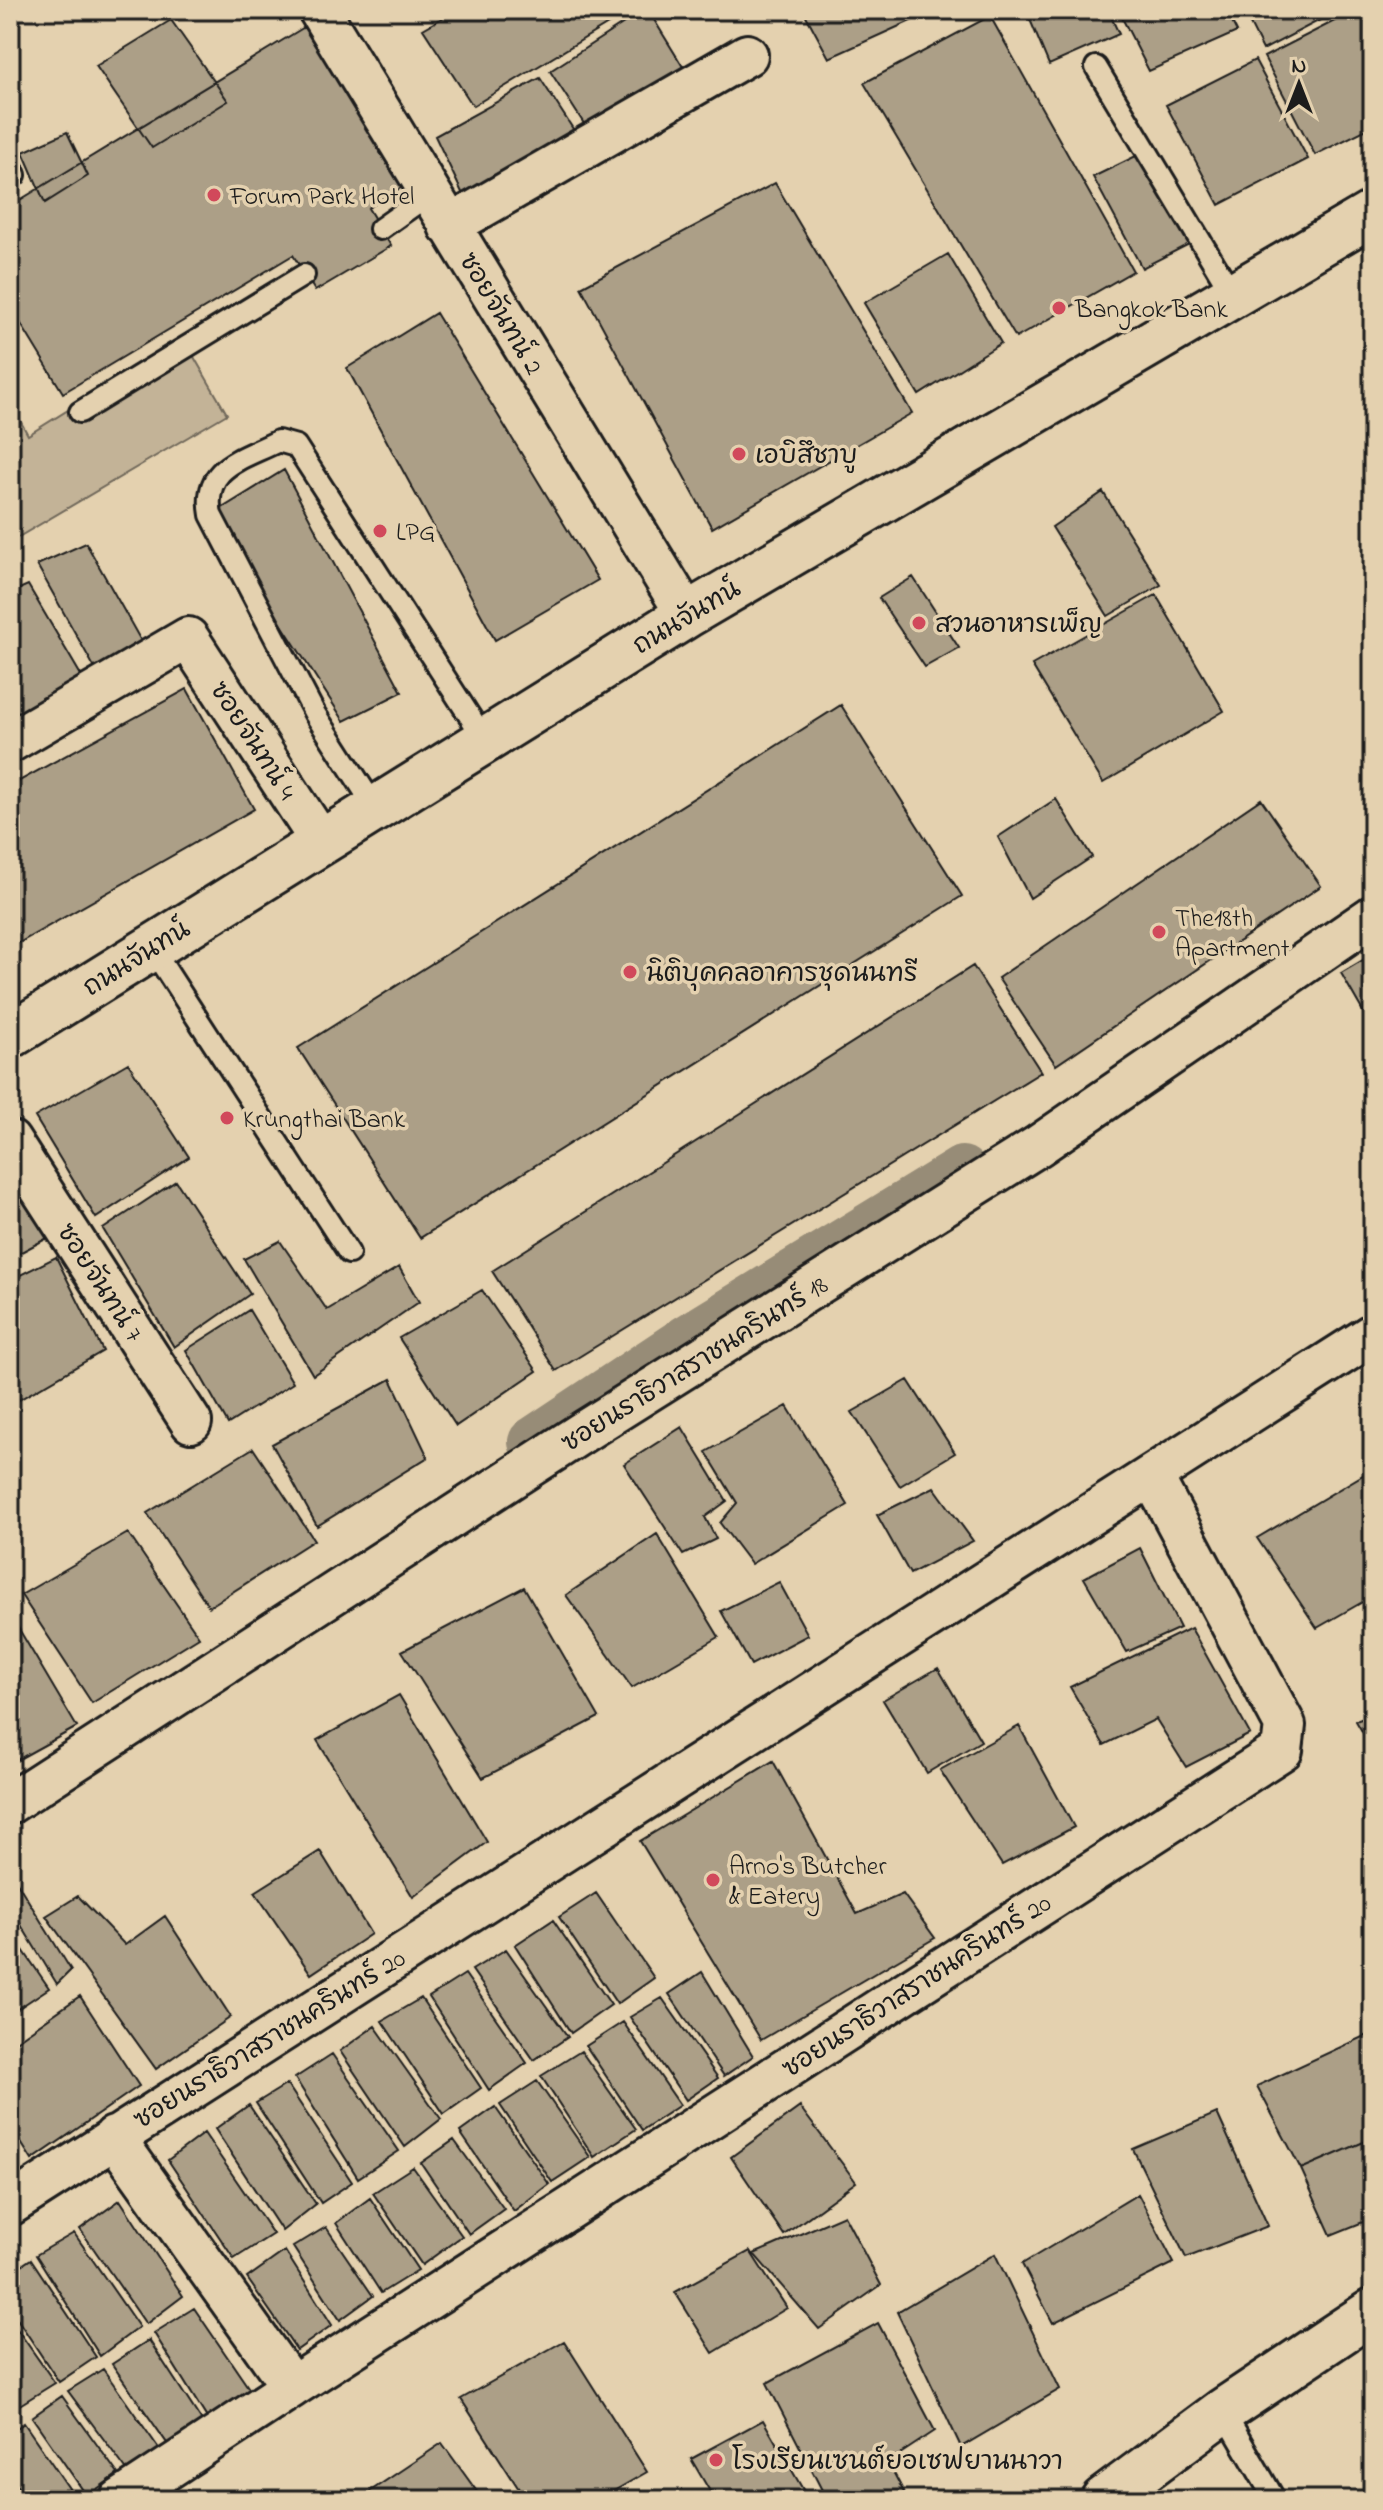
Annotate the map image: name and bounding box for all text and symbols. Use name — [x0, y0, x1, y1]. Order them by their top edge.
north arrow — [1259, 44, 1339, 124]
text: N — [1292, 51, 1306, 83]
place label: Forum Park Hotel — [229, 179, 414, 217]
marker: Forum Park Hotel — [205, 186, 223, 204]
street label: ซอยจันทน์ 2 — [448, 246, 551, 383]
place label: Bangkok Bank — [1074, 292, 1228, 330]
marker: Bangkok Bank — [1050, 299, 1068, 317]
place label: เอบิสึชาบู — [755, 438, 858, 476]
marker: เอบิสึชาบู — [730, 445, 748, 463]
place label: LPG — [396, 515, 435, 553]
marker: LPG — [371, 522, 389, 540]
street label: ถนนจันทน์ — [626, 571, 749, 666]
place label: สวนอาหารเพ็ญ — [935, 607, 1102, 645]
marker: สวนอาหารเพ็ญ — [910, 614, 928, 632]
street label: ซอยจันทน์ 4 — [199, 675, 304, 809]
place label: The18th Apartment — [1175, 901, 1290, 969]
street label: ถนนจันทน์ — [77, 911, 199, 1007]
marker: The18th Apartment — [1150, 923, 1168, 941]
place label: นิติบุคคลอาคารชุดนนทรี — [646, 956, 918, 994]
marker: นิติบุคคลอาคารชุดนนทรี — [621, 963, 639, 981]
place label: Krungthai Bank — [243, 1102, 406, 1140]
marker: Krungthai Bank — [218, 1109, 236, 1127]
street label: ซอยจันทน์ 7 — [46, 1217, 151, 1351]
street label: ซอยนราธิวาสราชนครินทร์ 18 — [555, 1268, 836, 1463]
place label: Arno's Butcher & Eatery — [729, 1849, 887, 1917]
marker: Arno's Butcher & Eatery — [704, 1871, 722, 1889]
street label: ซอยนราธิวาสราชนครินทร์ 20 — [776, 1886, 1060, 2089]
street label: ซอยนราธิวาสราชนครินทร์ 20 — [127, 1941, 414, 2140]
place label: โรงเรียนเซนต์ยอเซฟยานนาวา — [732, 2444, 1063, 2482]
marker: โรงเรียนเซนต์ยอเซฟยานนาวา — [707, 2451, 725, 2469]

